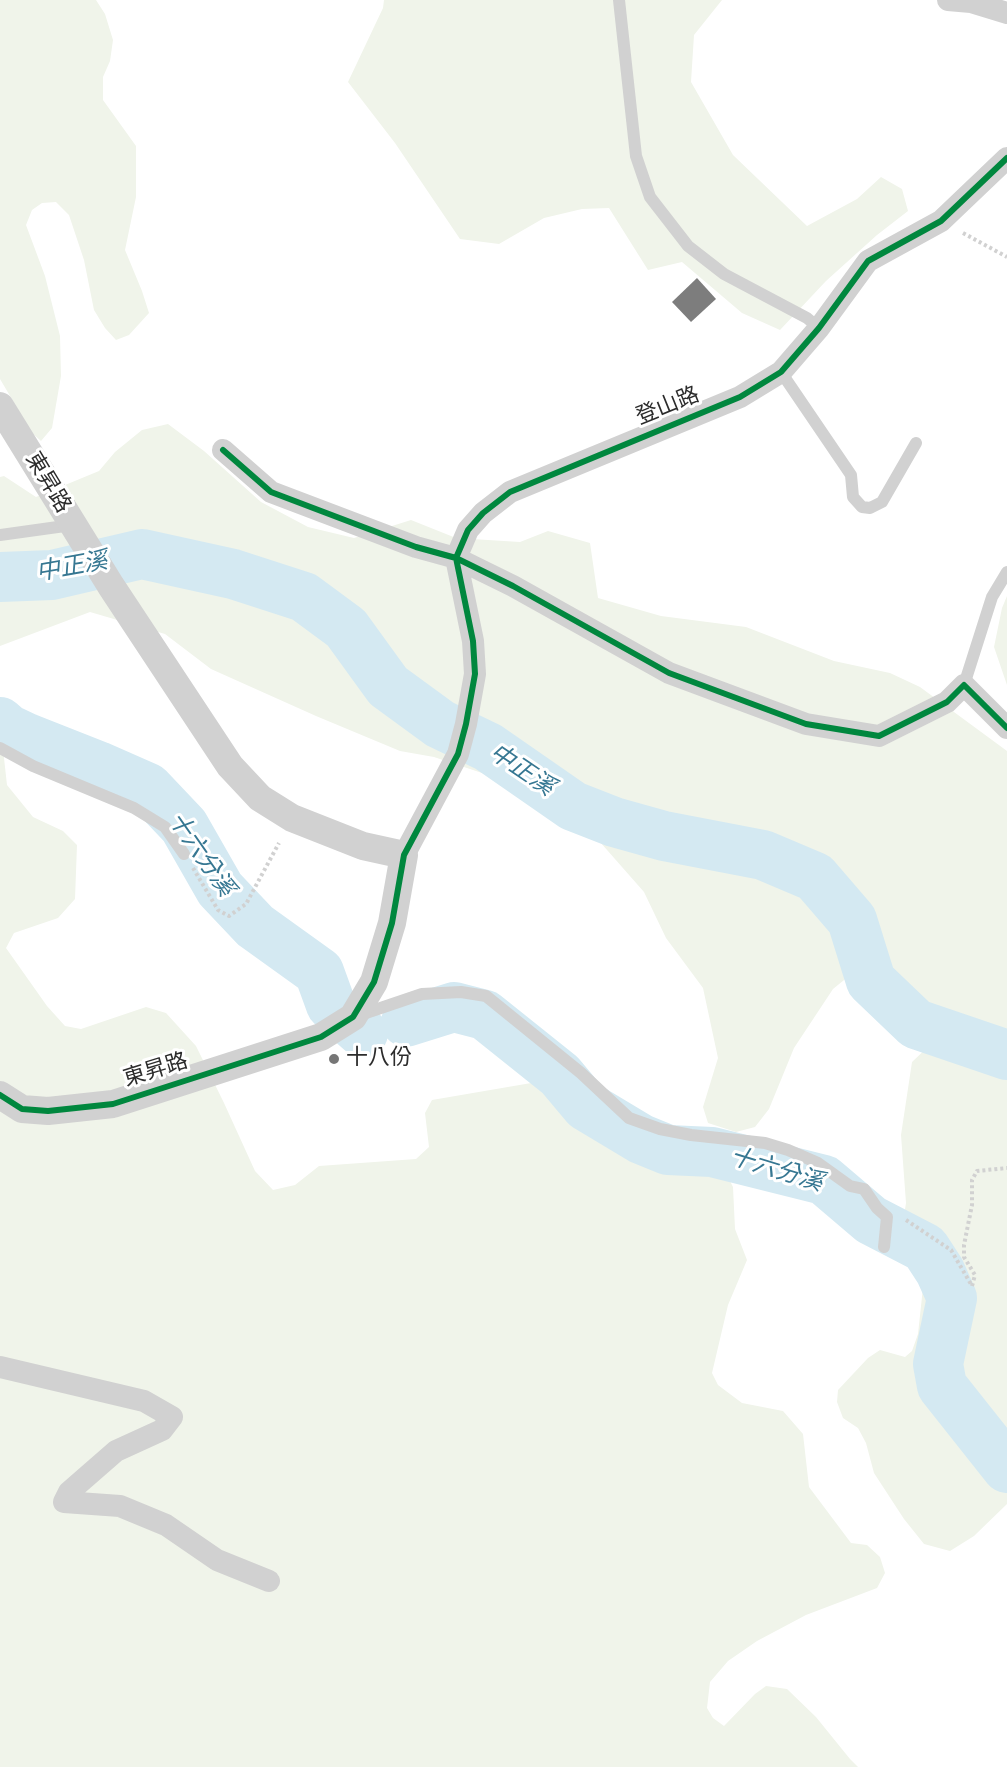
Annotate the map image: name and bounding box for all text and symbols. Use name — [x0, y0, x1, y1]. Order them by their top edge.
street label: 登山路 — [632, 382, 704, 432]
street label: 東昇路 — [19, 448, 75, 518]
water label: 中正溪 — [34, 548, 110, 588]
water label: 中正溪 — [483, 739, 559, 803]
water label: 十六分溪 — [161, 807, 239, 903]
place label: 十八份 — [346, 1046, 412, 1072]
street label: 東昇路 — [121, 1049, 191, 1093]
marker: 十八份 — [327, 1052, 341, 1066]
water label: 十六分溪 — [726, 1143, 826, 1199]

